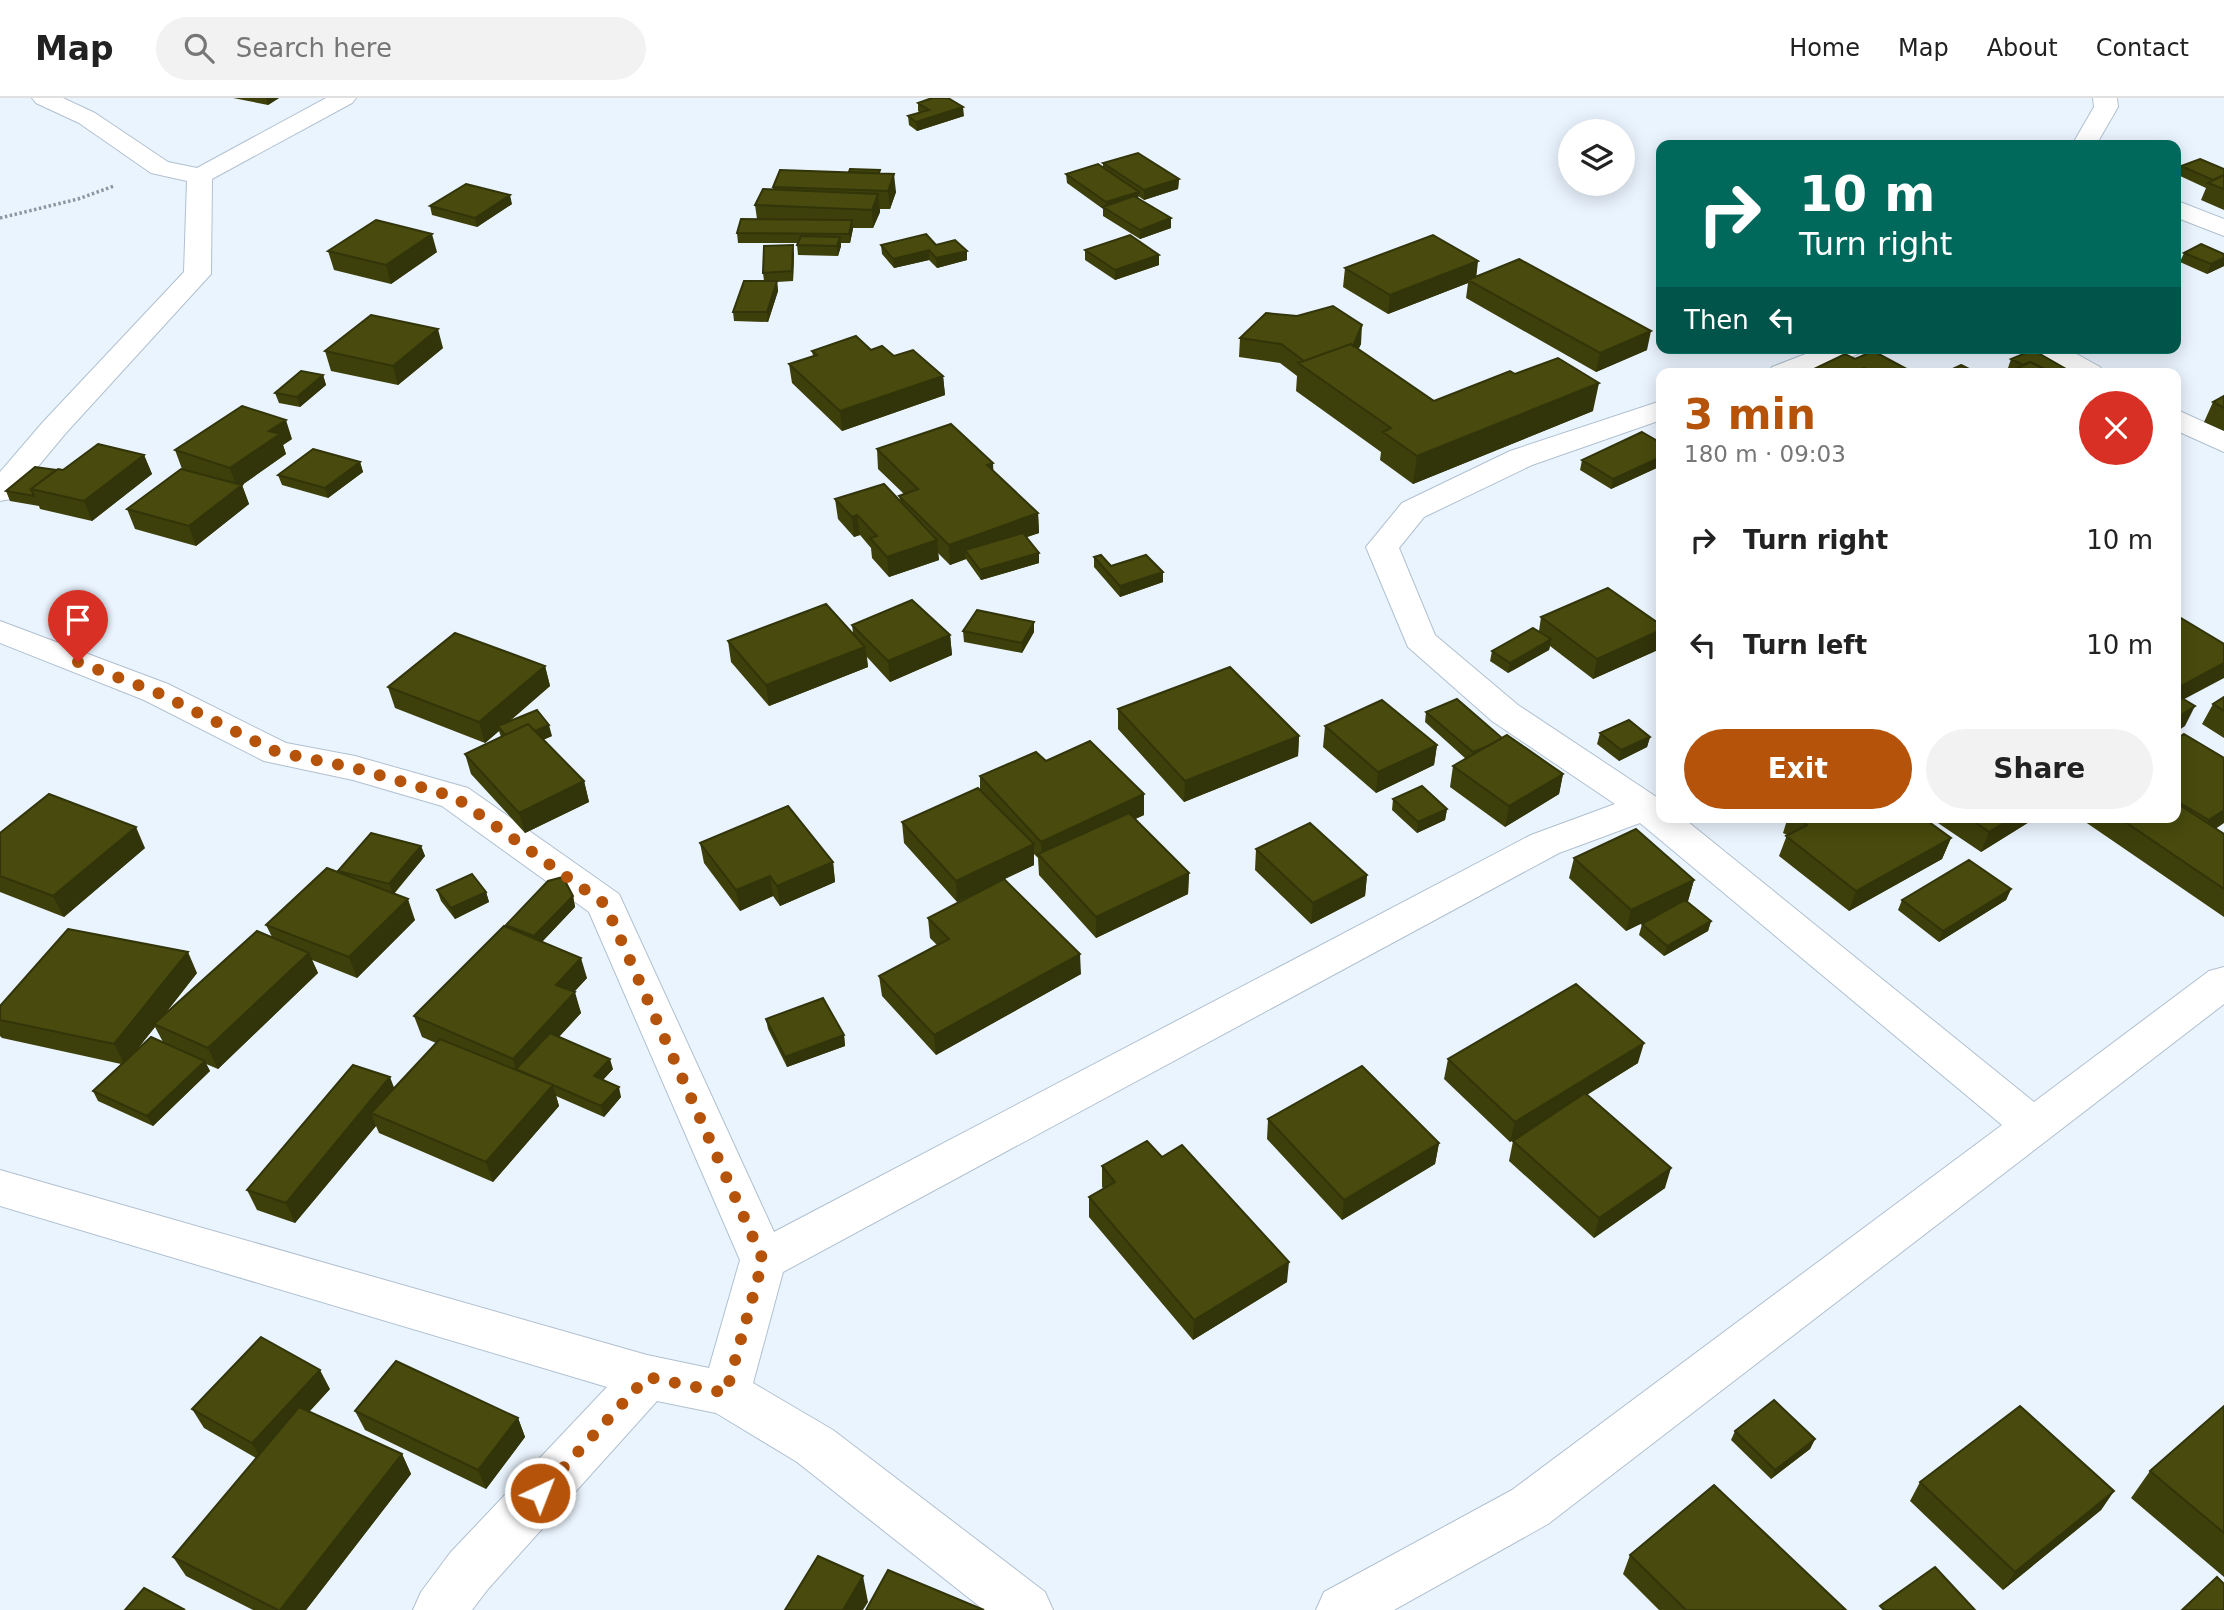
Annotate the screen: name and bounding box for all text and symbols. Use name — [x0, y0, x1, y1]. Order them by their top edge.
search box — [156, 17, 646, 80]
text: Map — [35, 29, 114, 68]
icon: search — [180, 29, 218, 67]
text: Search here — [236, 33, 392, 63]
text: Home — [1789, 34, 1860, 62]
text: Map — [1898, 34, 1949, 62]
text: About — [1987, 34, 2058, 62]
text: Contact — [2096, 34, 2189, 62]
map controls — [1558, 119, 1635, 196]
button: layers — [1558, 119, 1635, 196]
text: 10 m — [1799, 166, 1935, 223]
icon: right — [1684, 168, 1775, 259]
text: Turn right — [1799, 225, 1952, 263]
icon: left — [1763, 301, 1801, 339]
text: Then — [1684, 305, 1749, 335]
text: 3 min — [1684, 390, 1816, 439]
button: close — [2079, 391, 2153, 465]
text: 180 m · 09:03 — [1684, 441, 1846, 467]
icon: right — [1684, 521, 1722, 559]
text: Turn right — [1743, 525, 1888, 555]
text: 10 m — [2086, 525, 2153, 555]
pin — [48, 590, 108, 662]
icon: arrive — [59, 601, 97, 639]
icon: left — [1684, 626, 1722, 664]
text: Turn left — [1743, 630, 1867, 660]
text: 10 m — [2086, 630, 2153, 660]
button: Exit — [1684, 729, 1912, 809]
button: Share — [1926, 729, 2153, 809]
position arrow — [503, 1456, 577, 1530]

